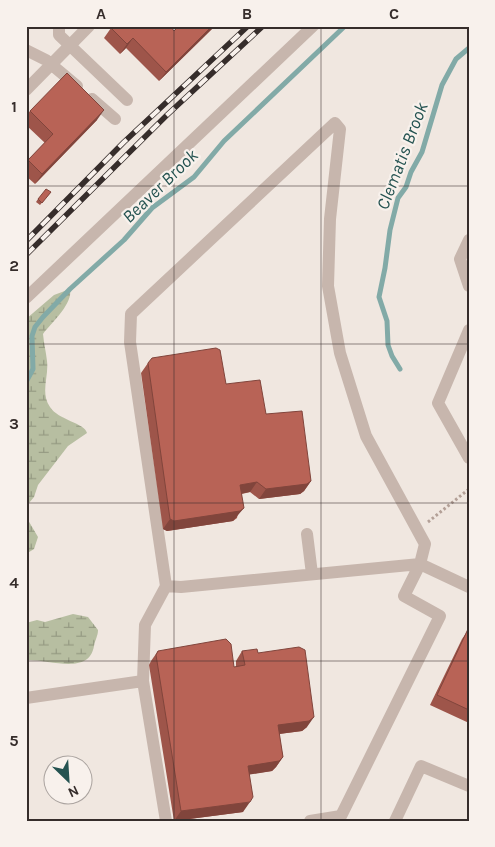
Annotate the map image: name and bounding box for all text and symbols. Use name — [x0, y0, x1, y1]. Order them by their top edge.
text: A — [96, 4, 106, 23]
text: B — [242, 4, 252, 23]
text: C — [389, 4, 399, 23]
text: 1 — [11, 97, 17, 116]
water label: Clematis Brook — [371, 98, 433, 213]
water label: Beaver Brook — [117, 144, 203, 228]
text: 2 — [9, 256, 19, 275]
text: 3 — [9, 414, 19, 433]
text: 4 — [9, 573, 19, 592]
text: 5 — [9, 731, 19, 750]
north arrow — [42, 754, 92, 804]
text: N — [65, 782, 81, 801]

